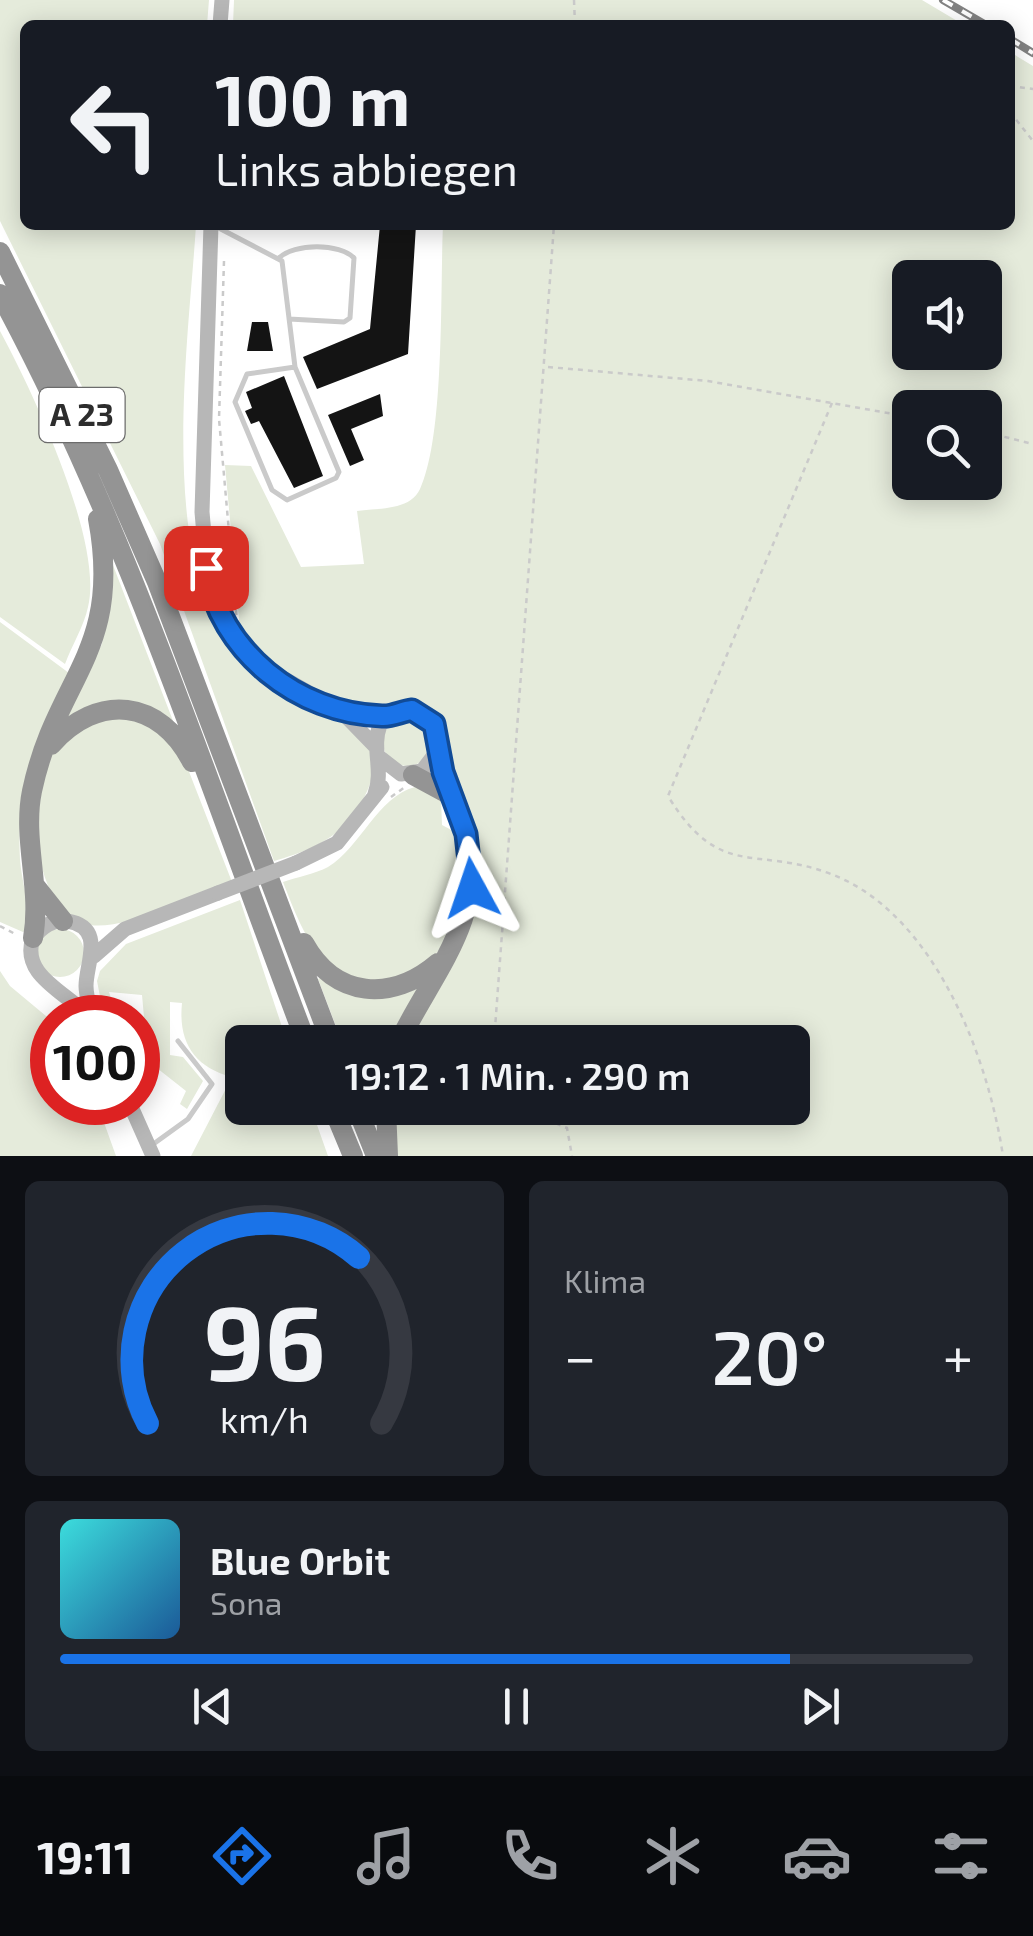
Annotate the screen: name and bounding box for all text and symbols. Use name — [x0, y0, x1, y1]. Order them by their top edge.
text: 100 m — [215, 56, 410, 140]
icon: left — [50, 60, 180, 190]
text: Links abbiegen — [215, 141, 518, 195]
map controls — [892, 260, 1002, 500]
button: sound — [892, 260, 1002, 370]
road number: A 23 — [39, 388, 124, 442]
button: search — [892, 390, 1002, 500]
pin — [164, 526, 249, 611]
icon: arrive — [179, 541, 234, 596]
position arrow — [420, 836, 524, 940]
speed limit sign: 100 — [30, 995, 160, 1125]
text: 19:12 · 1 Min. · 290 m — [344, 1052, 691, 1098]
text: Klima — [564, 1261, 646, 1299]
text: 96 — [203, 1277, 326, 1402]
text: 20° — [712, 1310, 827, 1400]
text: − — [564, 1322, 596, 1388]
text: + — [943, 1322, 973, 1388]
text: km/h — [220, 1397, 309, 1440]
text: Blue Orbit — [210, 1537, 390, 1583]
text: Sona — [210, 1583, 282, 1621]
icon: previous — [185, 1679, 240, 1734]
icon: pause — [489, 1679, 544, 1734]
icon: next — [793, 1679, 848, 1734]
icon: directions — [207, 1821, 277, 1891]
icon: music — [351, 1821, 421, 1891]
icon: phone — [495, 1821, 565, 1891]
icon: climate — [638, 1821, 708, 1891]
icon: car — [782, 1821, 852, 1891]
icon: filters — [926, 1821, 996, 1891]
text: 19:11 — [37, 1829, 133, 1883]

